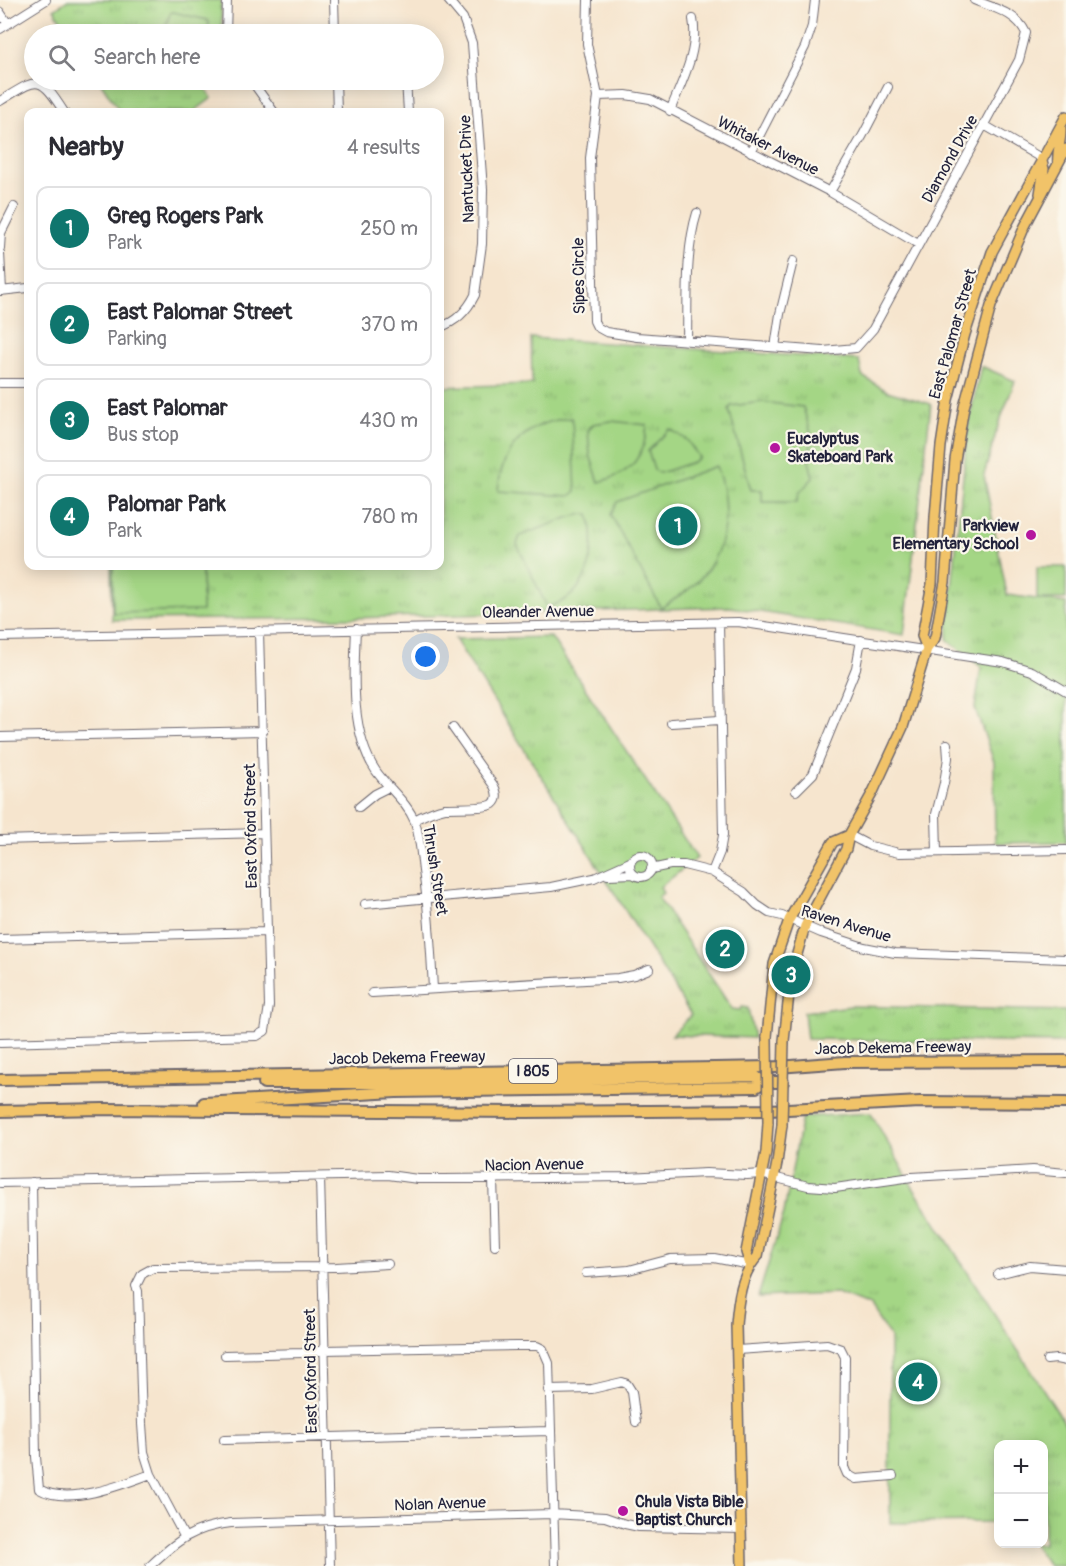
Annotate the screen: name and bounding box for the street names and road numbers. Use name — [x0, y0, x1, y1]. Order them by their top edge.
street label: Diamond Drive — [918, 111, 982, 206]
street label: Whitaker Avenue — [714, 112, 822, 180]
street label: Nantucket Drive — [455, 115, 479, 223]
street label: Sipes Circle — [568, 237, 590, 314]
street label: East Palomar Street — [925, 266, 981, 401]
street label: Oleander Avenue — [482, 601, 594, 623]
street label: East Oxford Street — [240, 763, 262, 889]
street label: Thrush Street — [418, 823, 452, 917]
street label: Raven Avenue — [799, 901, 894, 947]
street label: Jacob Dekema Freeway — [815, 1037, 972, 1059]
street label: Jacob Dekema Freeway — [329, 1047, 486, 1069]
road number: I 805 — [509, 1059, 557, 1083]
street label: Nacion Avenue — [484, 1154, 584, 1176]
street label: East Oxford Street — [300, 1308, 322, 1434]
street label: Nolan Avenue — [394, 1492, 486, 1516]

